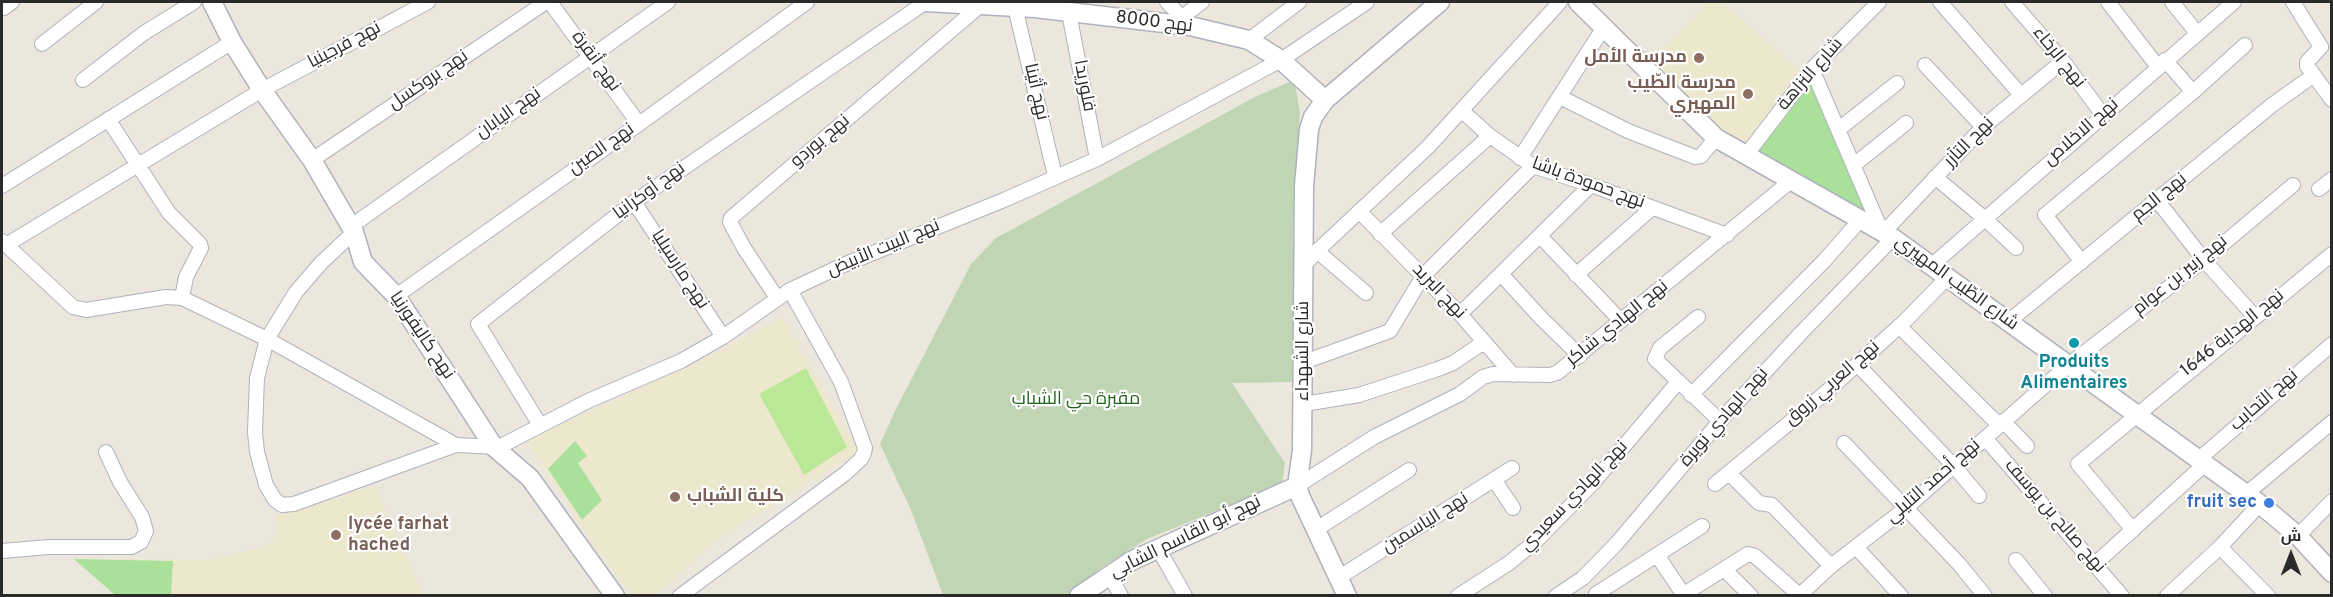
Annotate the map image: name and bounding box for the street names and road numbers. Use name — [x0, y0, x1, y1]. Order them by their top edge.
street label: نهج 8000 — [1114, 8, 1194, 38]
street label: نهج فرجينيا — [305, 18, 385, 74]
street label: نهج الرخاء — [2027, 23, 2089, 93]
street label: نهج أنقرة — [566, 28, 624, 96]
street label: شارع النزاهة — [1774, 34, 1848, 116]
street label: نهج بروكسل — [385, 46, 473, 116]
street label: فلوريدا — [1067, 58, 1099, 114]
street label: نهج أثينا — [1018, 61, 1052, 123]
street label: نهج اليابان — [472, 84, 546, 144]
street label: نهج الاخلاص — [2040, 95, 2124, 171]
street label: نهج بوردو — [787, 111, 855, 173]
street label: نهج التآزر — [1940, 113, 2000, 173]
street label: نهج الصين — [565, 120, 639, 180]
street label: نهج حمودة باشا — [1529, 154, 1647, 214]
street label: نهج أوكرانيا — [610, 159, 690, 225]
street label: نهج الجم — [2128, 169, 2192, 227]
street label: نهج البيت الأبيض — [825, 216, 943, 282]
street label: نهج مارسيليا — [645, 226, 713, 314]
street label: نهج زبير بن عوام — [2129, 231, 2233, 321]
street label: شارع الطّيب المهيري — [1890, 232, 2022, 336]
street label: نهج البريد — [1406, 260, 1470, 324]
street label: نهج الهادي شاكر — [1563, 276, 1673, 372]
street label: نهج الهداية 1646 — [2177, 286, 2289, 382]
street label: نهح كاليفورنيا — [384, 288, 458, 384]
street label: شارع الشهداء — [1293, 301, 1315, 401]
street label: نهج العربي زروق — [1781, 337, 1885, 431]
street label: نهج الهادي نويرة — [1676, 364, 1774, 472]
street label: نهج التحابب — [2227, 366, 2303, 436]
street label: نهج أحمد التليلي — [1882, 435, 1986, 529]
street label: نهج الهادي سعيدي — [1517, 437, 1633, 557]
street label: نهج صالح بن يوسف — [1999, 456, 2109, 578]
street label: نهج الياسمين — [1379, 489, 1473, 559]
street label: نهج أبو القاسم الشابي — [1107, 492, 1265, 584]

